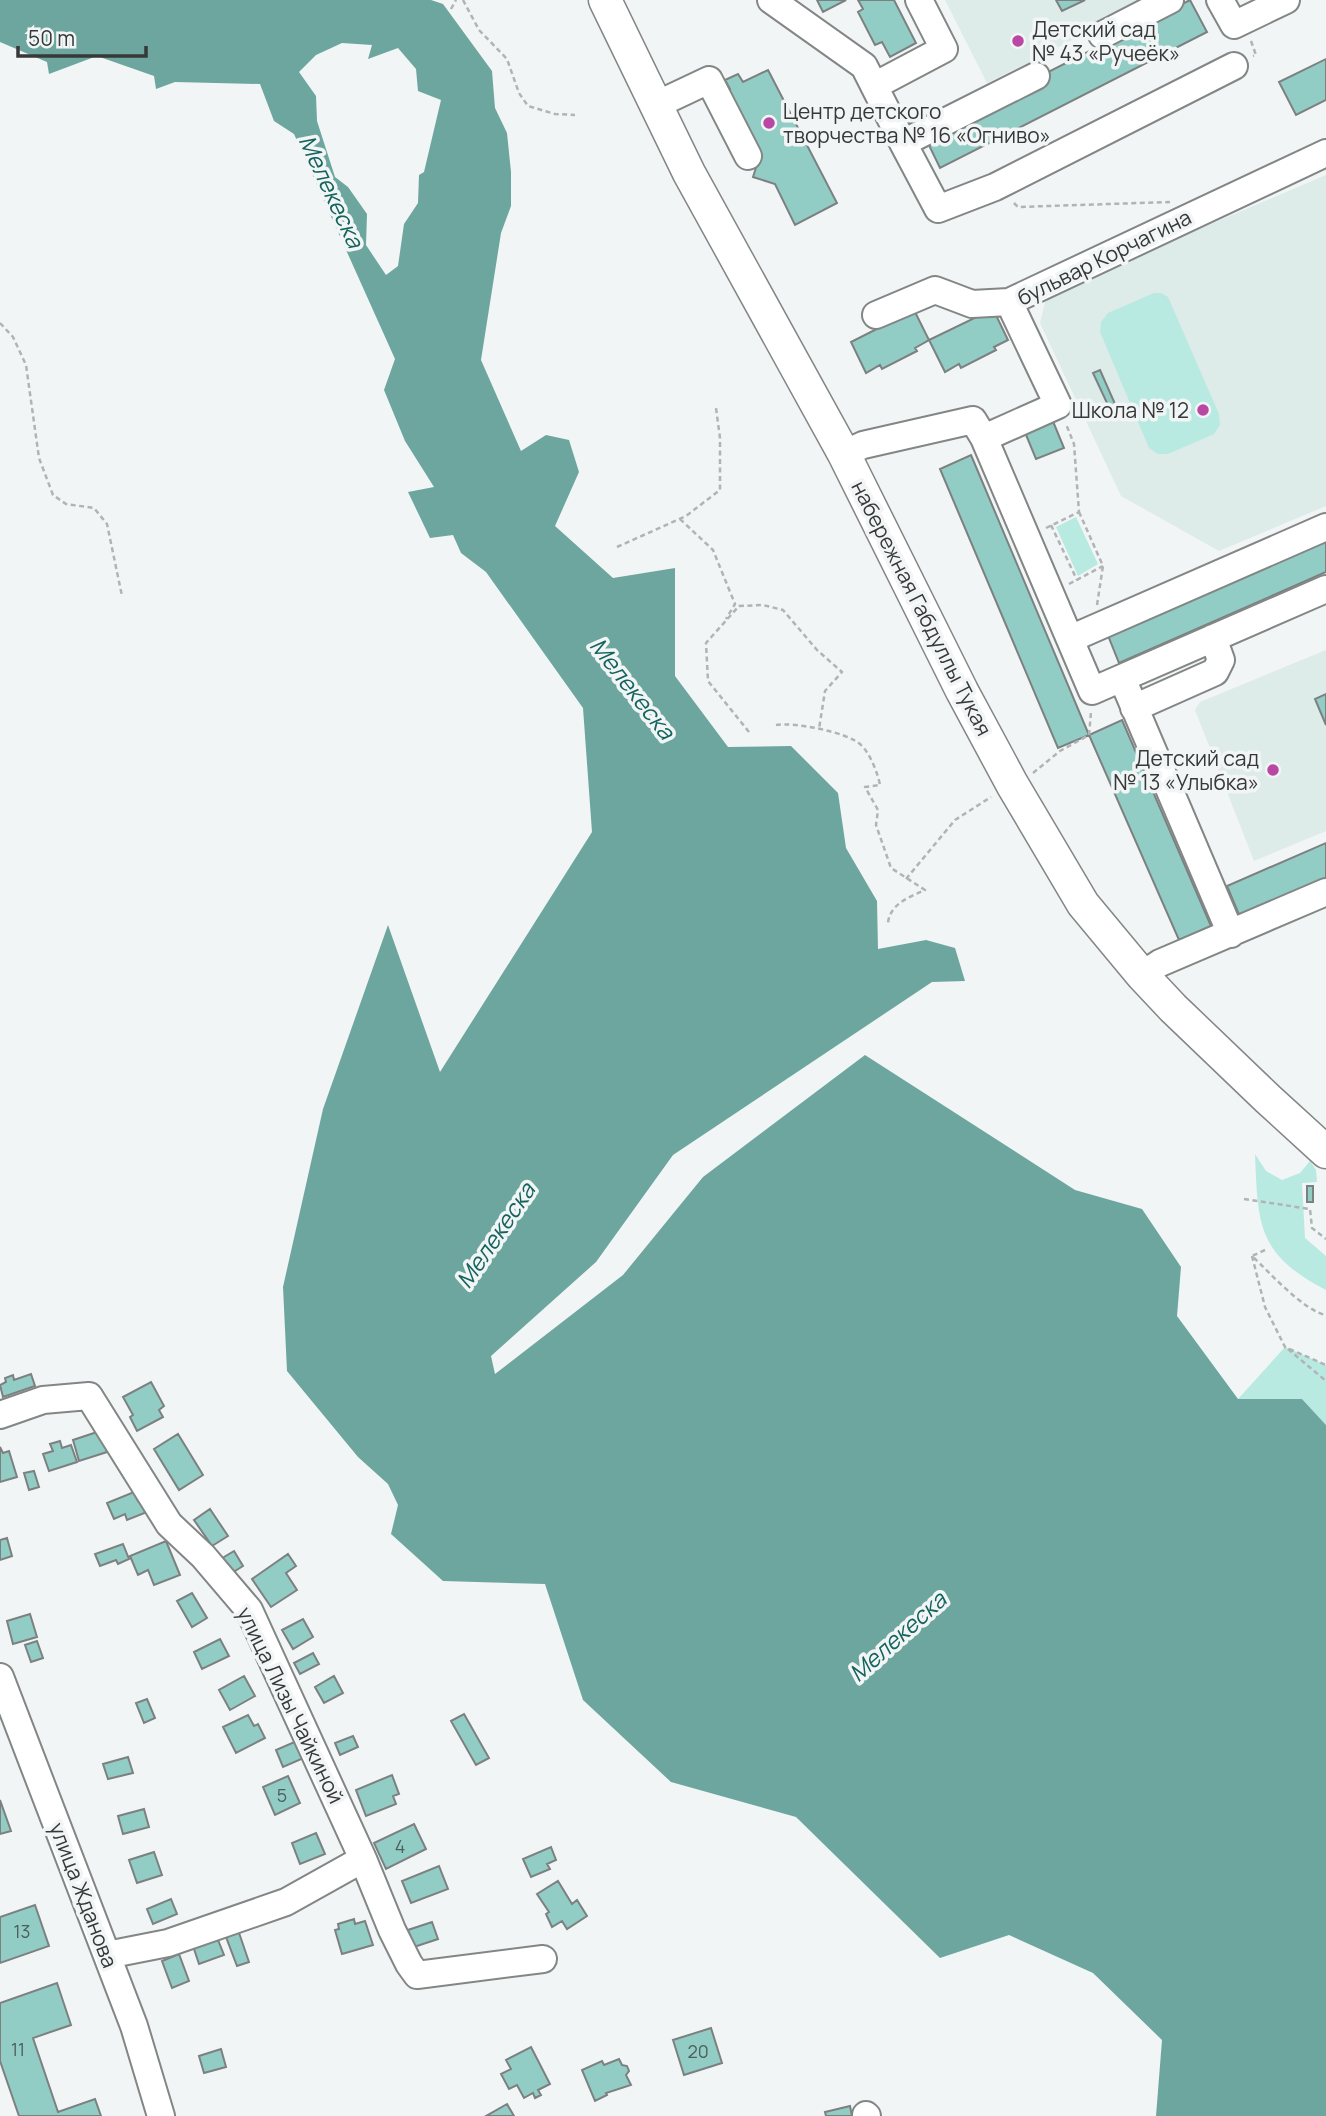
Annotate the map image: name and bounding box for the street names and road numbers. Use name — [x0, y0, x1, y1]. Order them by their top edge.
street label: бульвар Корчагина — [1012, 203, 1196, 311]
street label: набережная Габдуллы Тукая — [845, 476, 999, 740]
street label: улица Лизы Чайкиной — [231, 1602, 351, 1808]
street label: улица Жданова — [43, 1818, 125, 1972]

